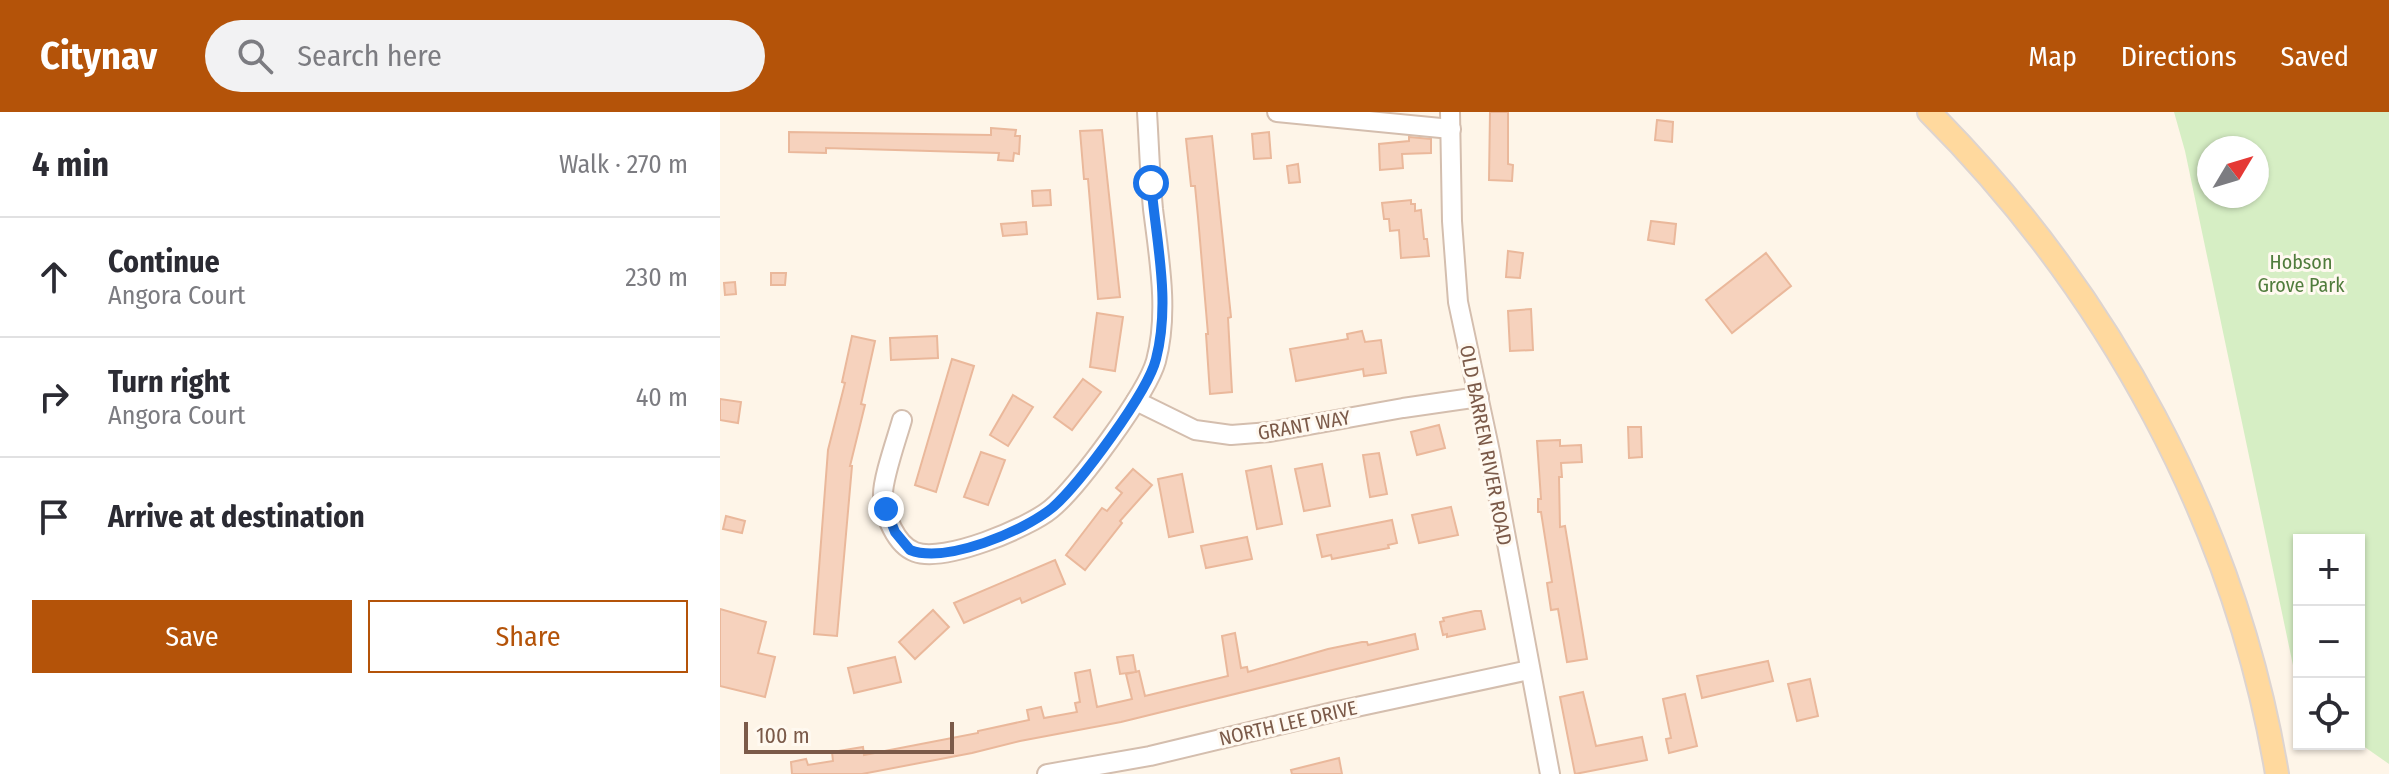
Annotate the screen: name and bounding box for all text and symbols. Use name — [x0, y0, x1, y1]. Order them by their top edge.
search box — [205, 20, 765, 92]
text: Citynav — [40, 33, 157, 79]
icon: search — [233, 34, 277, 78]
text: Search here — [297, 38, 442, 74]
text: Map — [2028, 40, 2077, 73]
text: Directions — [2121, 40, 2237, 73]
text: Saved — [2281, 40, 2349, 73]
north arrow — [2197, 136, 2269, 208]
text: 4 min — [32, 144, 109, 185]
text: Walk · 270 m — [559, 149, 688, 180]
route start — [1133, 165, 1169, 201]
text: Continue — [108, 244, 220, 280]
park label: Hobson Grove Park — [2257, 250, 2345, 297]
icon: ahead — [32, 255, 76, 299]
text: 230 m — [625, 262, 688, 293]
text: Angora Court — [108, 280, 246, 311]
street label: OLD BARREN RIVER ROAD — [1455, 343, 1517, 547]
text: Turn right — [108, 364, 230, 400]
icon: right — [32, 375, 76, 419]
text: 40 m — [636, 382, 688, 413]
text: Angora Court — [108, 400, 246, 431]
street label: GRANT WAY — [1256, 405, 1352, 445]
route end — [868, 491, 904, 527]
icon: arrive — [32, 495, 76, 539]
text: Arrive at destination — [108, 499, 365, 535]
map controls — [2293, 534, 2365, 750]
button: + — [2293, 534, 2365, 606]
button: Save — [32, 600, 352, 673]
button: Share — [368, 600, 688, 673]
button: − — [2293, 606, 2365, 678]
button: locate — [2293, 678, 2365, 750]
street label: NORTH LEE DRIVE — [1217, 695, 1359, 751]
scale bar — [744, 718, 954, 754]
text: 100 m — [756, 722, 810, 749]

